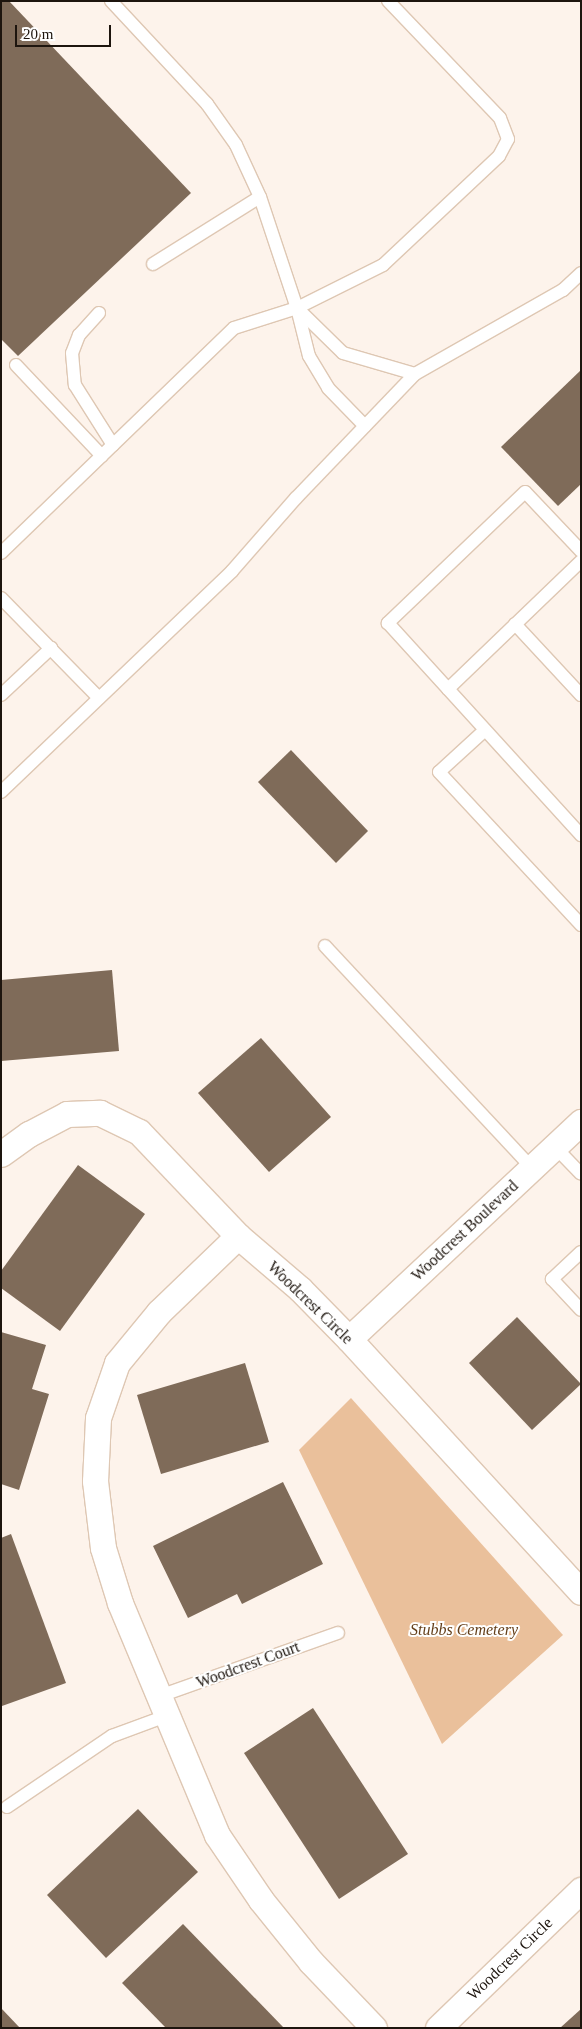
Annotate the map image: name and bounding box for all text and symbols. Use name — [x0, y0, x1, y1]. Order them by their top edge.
scale bar — [18, 15, 114, 47]
text: 20 m — [23, 26, 53, 42]
street label: Woodcrest Boulevard — [408, 1177, 522, 1285]
street label: Woodcrest Circle — [263, 1258, 357, 1348]
park label: Stubbs Cemetery — [410, 1620, 518, 1640]
street label: Woodcrest Court — [194, 1637, 302, 1693]
street label: Woodcrest Circle — [463, 1914, 557, 2004]

